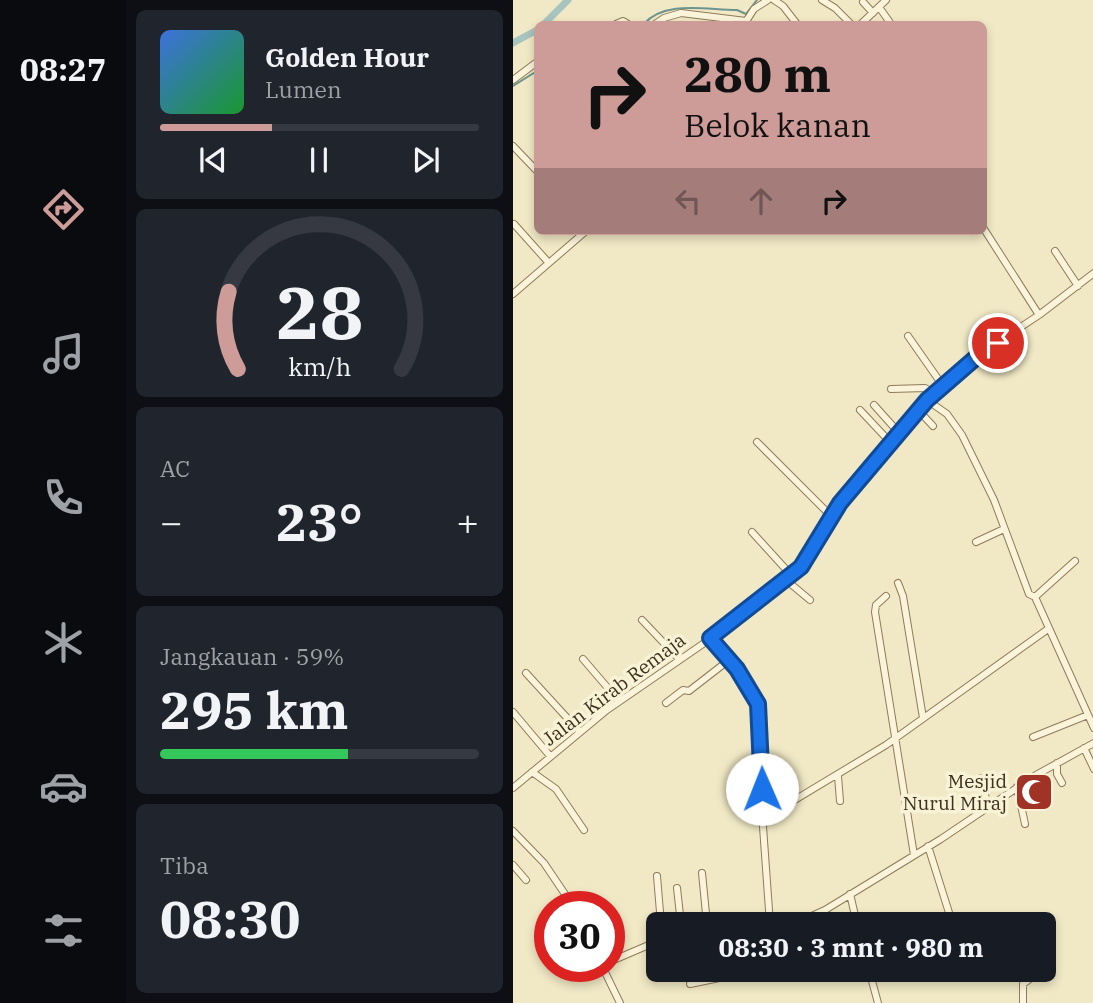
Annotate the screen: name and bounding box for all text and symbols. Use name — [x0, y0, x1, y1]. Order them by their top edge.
text: Golden Hour — [265, 40, 429, 74]
text: 280 m — [684, 42, 831, 105]
text: 08:27 — [20, 48, 106, 90]
icon: right — [569, 49, 660, 140]
text: Lumen — [265, 74, 342, 104]
text: Belok kanan — [684, 104, 871, 146]
icon: previous — [194, 141, 232, 179]
icon: pause — [300, 141, 338, 179]
icon: next — [407, 141, 445, 179]
icon: left — [669, 182, 707, 220]
icon: ahead — [742, 182, 780, 220]
icon: right — [815, 182, 853, 220]
icon: directions — [39, 185, 88, 234]
text: 28 — [276, 264, 363, 359]
pin — [968, 313, 1028, 373]
icon: arrive — [979, 324, 1017, 362]
icon: music — [39, 329, 88, 378]
text: km/h — [288, 350, 351, 383]
text: AC — [160, 453, 190, 483]
icon: phone — [39, 473, 88, 522]
text: 23° — [276, 488, 363, 555]
text: − — [160, 497, 183, 546]
text: + — [456, 497, 479, 546]
icon: climate — [39, 618, 88, 667]
street label: Jalan Kirab Remaja — [538, 627, 690, 751]
text: Jangkauan · 59% — [160, 641, 344, 671]
text: 295 km — [160, 676, 349, 743]
position arrow — [725, 752, 799, 826]
icon: car — [39, 762, 88, 811]
place label: Mesjid Nurul Miraj — [903, 769, 1007, 815]
mosque icon: Mesjid Nurul Miraj — [1013, 771, 1055, 813]
text: Tiba — [160, 850, 209, 880]
text: 08:30 — [160, 885, 301, 952]
speed limit sign: 30 — [534, 891, 625, 982]
icon: filters — [39, 906, 88, 955]
text: 08:30 · 3 mnt · 980 m — [719, 930, 983, 964]

